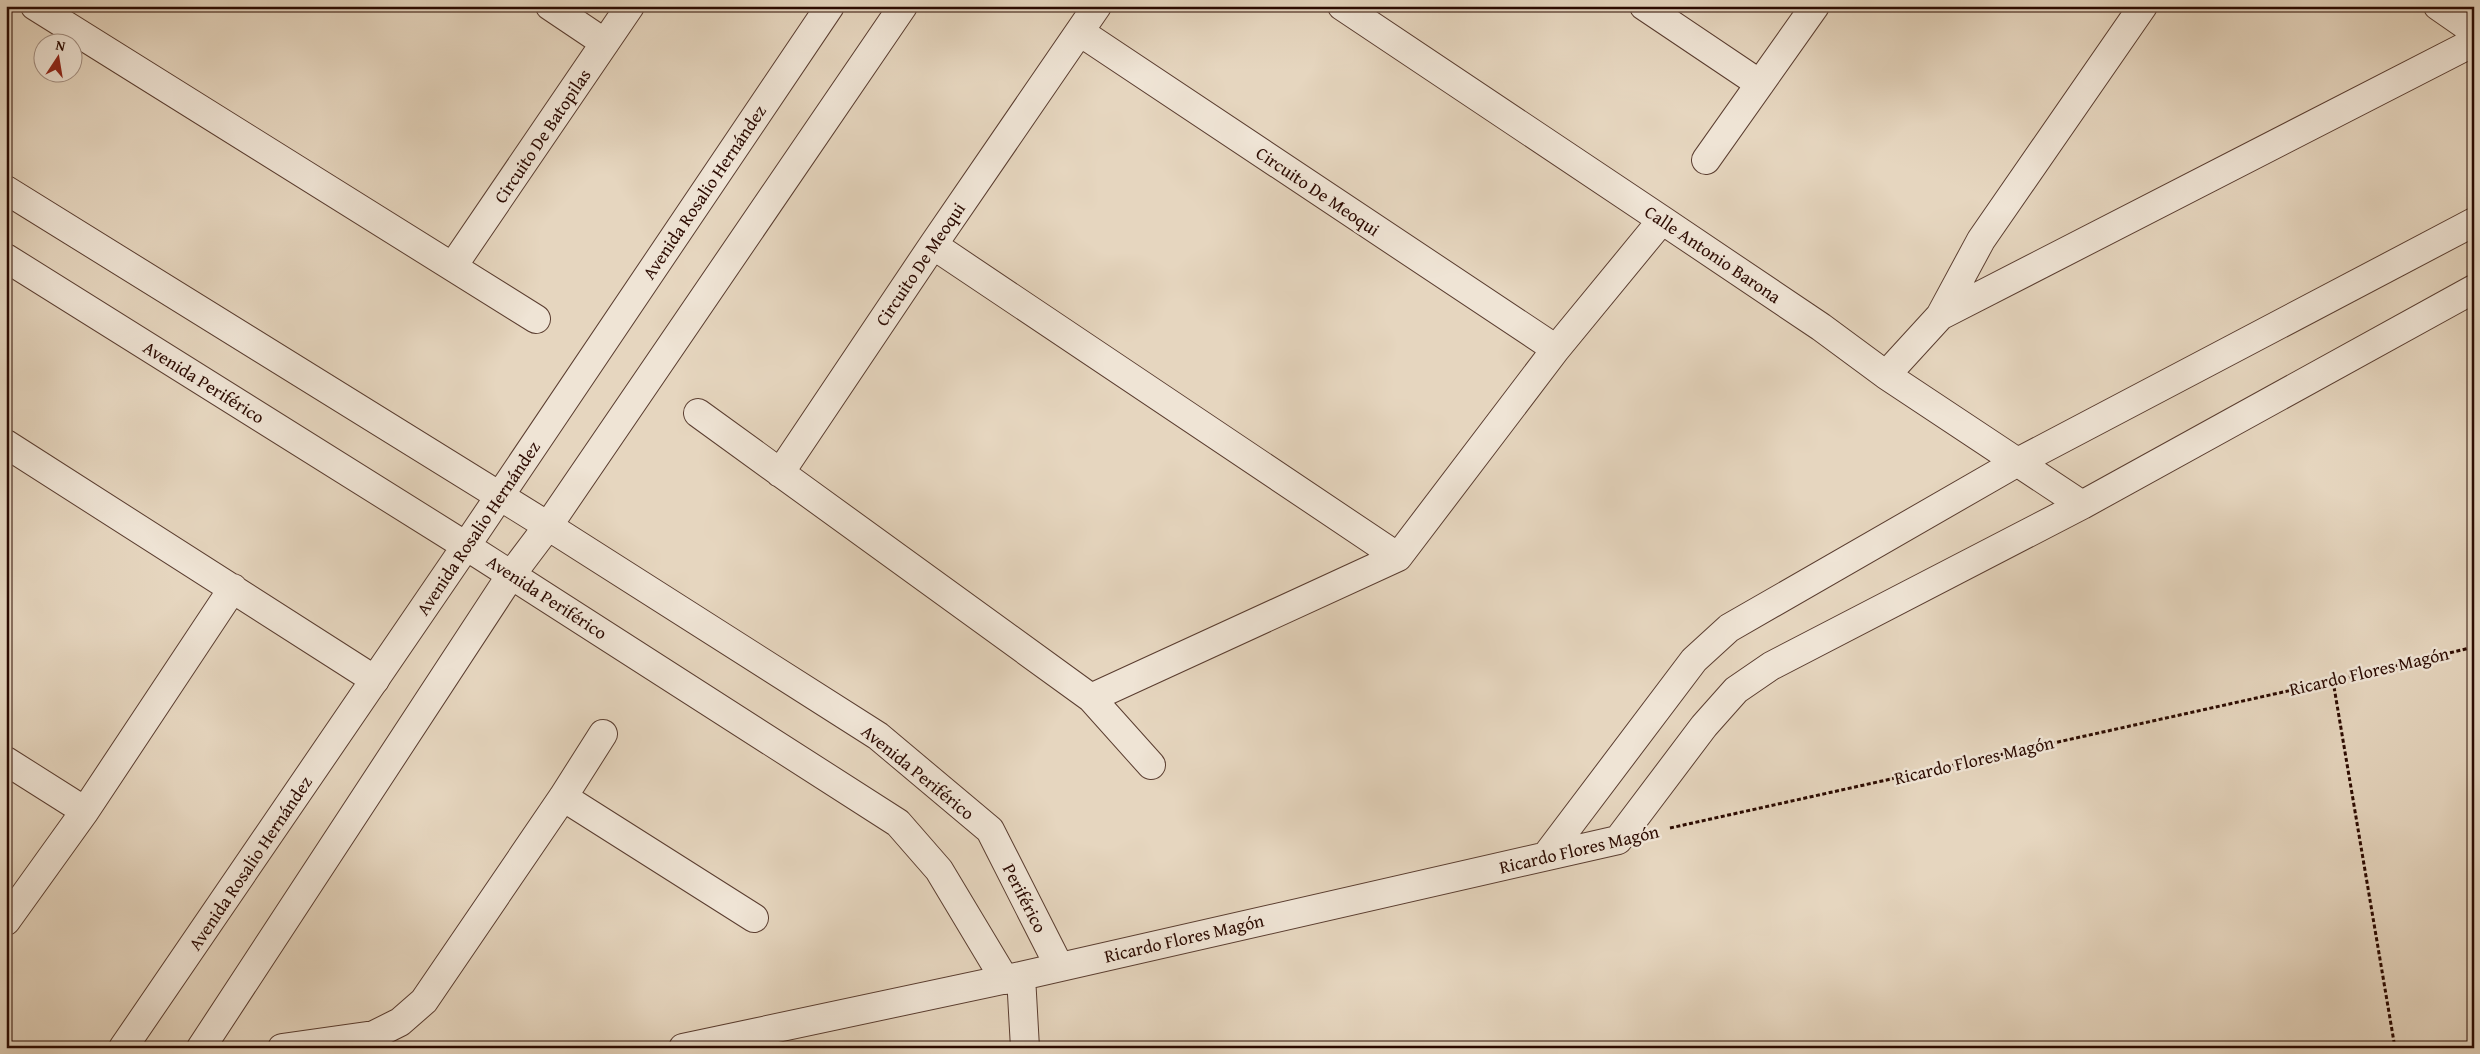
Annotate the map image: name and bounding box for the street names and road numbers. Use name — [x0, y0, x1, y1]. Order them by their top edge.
street label: Circuito De Batopilas — [487, 63, 597, 209]
street label: Avenida Rosalio Hernández — [635, 99, 773, 285]
street label: Circuito De Meoqui — [1251, 139, 1385, 243]
street label: Circuito De Meoqui — [868, 197, 972, 331]
street label: Calle Antonio Barona — [1639, 198, 1787, 310]
street label: Avenida Periférico — [138, 334, 270, 430]
street label: Avenida Rosalio Hernández — [409, 435, 547, 621]
street label: Avenida Periférico — [481, 548, 613, 646]
street label: Ricardo Flores Magón — [2286, 639, 2452, 703]
street label: Avenida Periférico — [856, 718, 980, 826]
street label: Ricardo Flores Magón — [1891, 728, 2057, 792]
street label: Avenida Rosalio Hernández — [181, 770, 319, 956]
street label: Ricardo Flores Magón — [1496, 817, 1662, 881]
street label: Periférico — [996, 859, 1054, 937]
street label: Ricardo Flores Magón — [1101, 906, 1267, 970]

